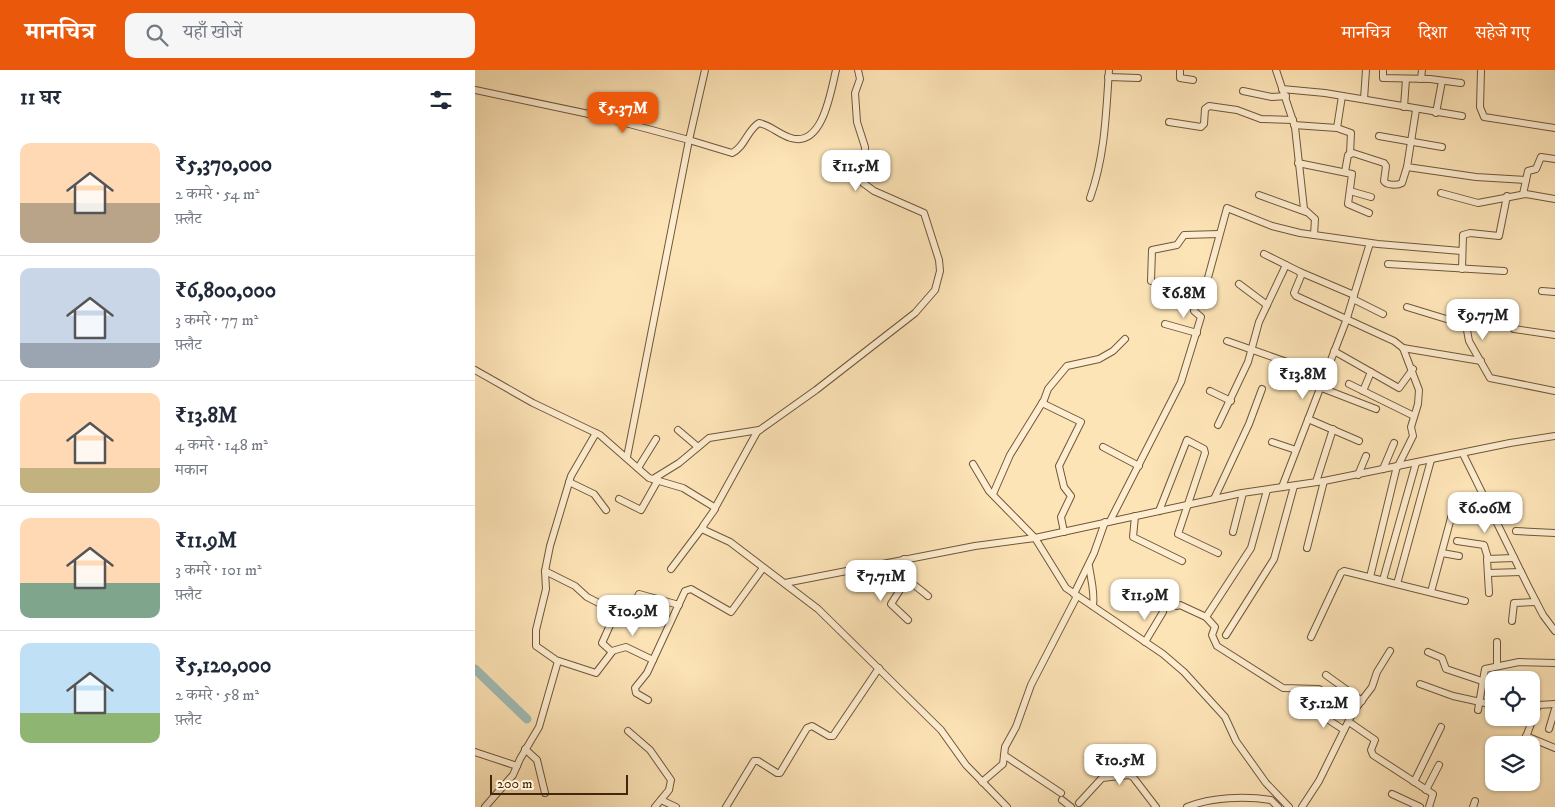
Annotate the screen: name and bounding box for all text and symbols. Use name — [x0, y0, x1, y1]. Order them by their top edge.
search box — [125, 13, 475, 58]
text: मानचित्र — [25, 17, 95, 47]
icon: search — [143, 21, 171, 49]
text: यहाँ खोजें — [183, 21, 243, 44]
text: मानचित्र — [1342, 22, 1390, 44]
text: दिशा — [1418, 22, 1447, 44]
text: सहेजे गए — [1475, 22, 1530, 44]
text: 11 घर — [20, 85, 61, 111]
icon: filters — [427, 86, 455, 114]
pin: ₹5.37M — [582, 92, 664, 134]
text: ₹5.37M — [598, 98, 648, 118]
pin: ₹11.5M — [815, 150, 897, 192]
text: ₹5,370,000 — [175, 152, 272, 178]
text: ₹11.5M — [833, 156, 879, 176]
icon: home — [60, 163, 120, 223]
text: 2 कमरे · 54 m² — [175, 184, 260, 204]
text: फ़्लैट — [175, 209, 202, 229]
pin: ₹6.8M — [1149, 276, 1219, 319]
text: ₹6,800,000 — [175, 278, 276, 304]
text: ₹6.8M — [1162, 283, 1206, 303]
icon: home — [60, 288, 120, 348]
pin: ₹9.77M — [1442, 298, 1524, 341]
text: ₹9.77M — [1457, 305, 1509, 325]
text: 3 कमरे · 77 m² — [175, 310, 258, 330]
text: फ़्लैट — [175, 335, 202, 355]
pin: ₹13.8M — [1262, 358, 1344, 400]
text: ₹13.8M — [1279, 364, 1327, 384]
text: ₹13.8M — [175, 403, 237, 429]
icon: home — [60, 413, 120, 473]
text: 4 कमरे · 148 m² — [175, 435, 268, 455]
text: मकान — [175, 460, 207, 480]
pin: ₹6.06M — [1444, 492, 1526, 534]
text: ₹6.06M — [1459, 498, 1511, 518]
text: ₹11.9M — [175, 528, 237, 554]
icon: home — [60, 538, 120, 598]
text: 3 कमरे · 101 m² — [175, 560, 262, 580]
pin: ₹7.71M — [840, 560, 922, 602]
text: ₹7.71M — [856, 566, 906, 586]
pin: ₹11.9M — [1104, 578, 1186, 621]
text: फ़्लैट — [175, 585, 202, 605]
text: ₹11.9M — [1121, 585, 1169, 605]
pin: ₹10.9M — [592, 594, 674, 637]
text: ₹10.9M — [608, 601, 658, 621]
text: ₹5,120,000 — [175, 653, 271, 679]
icon: home — [60, 663, 120, 723]
map controls — [1485, 671, 1540, 791]
button: locate — [1485, 671, 1540, 726]
text: 2 कमरे · 58 m² — [175, 685, 259, 705]
pin: ₹5.12M — [1283, 686, 1365, 729]
text: ₹5.12M — [1300, 693, 1348, 713]
text: फ़्लैट — [175, 710, 202, 730]
button: layers — [1485, 736, 1540, 791]
pin: ₹10.5M — [1079, 744, 1161, 786]
text: ₹10.5M — [1095, 750, 1145, 770]
scale bar — [490, 772, 627, 795]
text: 200 m — [497, 775, 532, 793]

